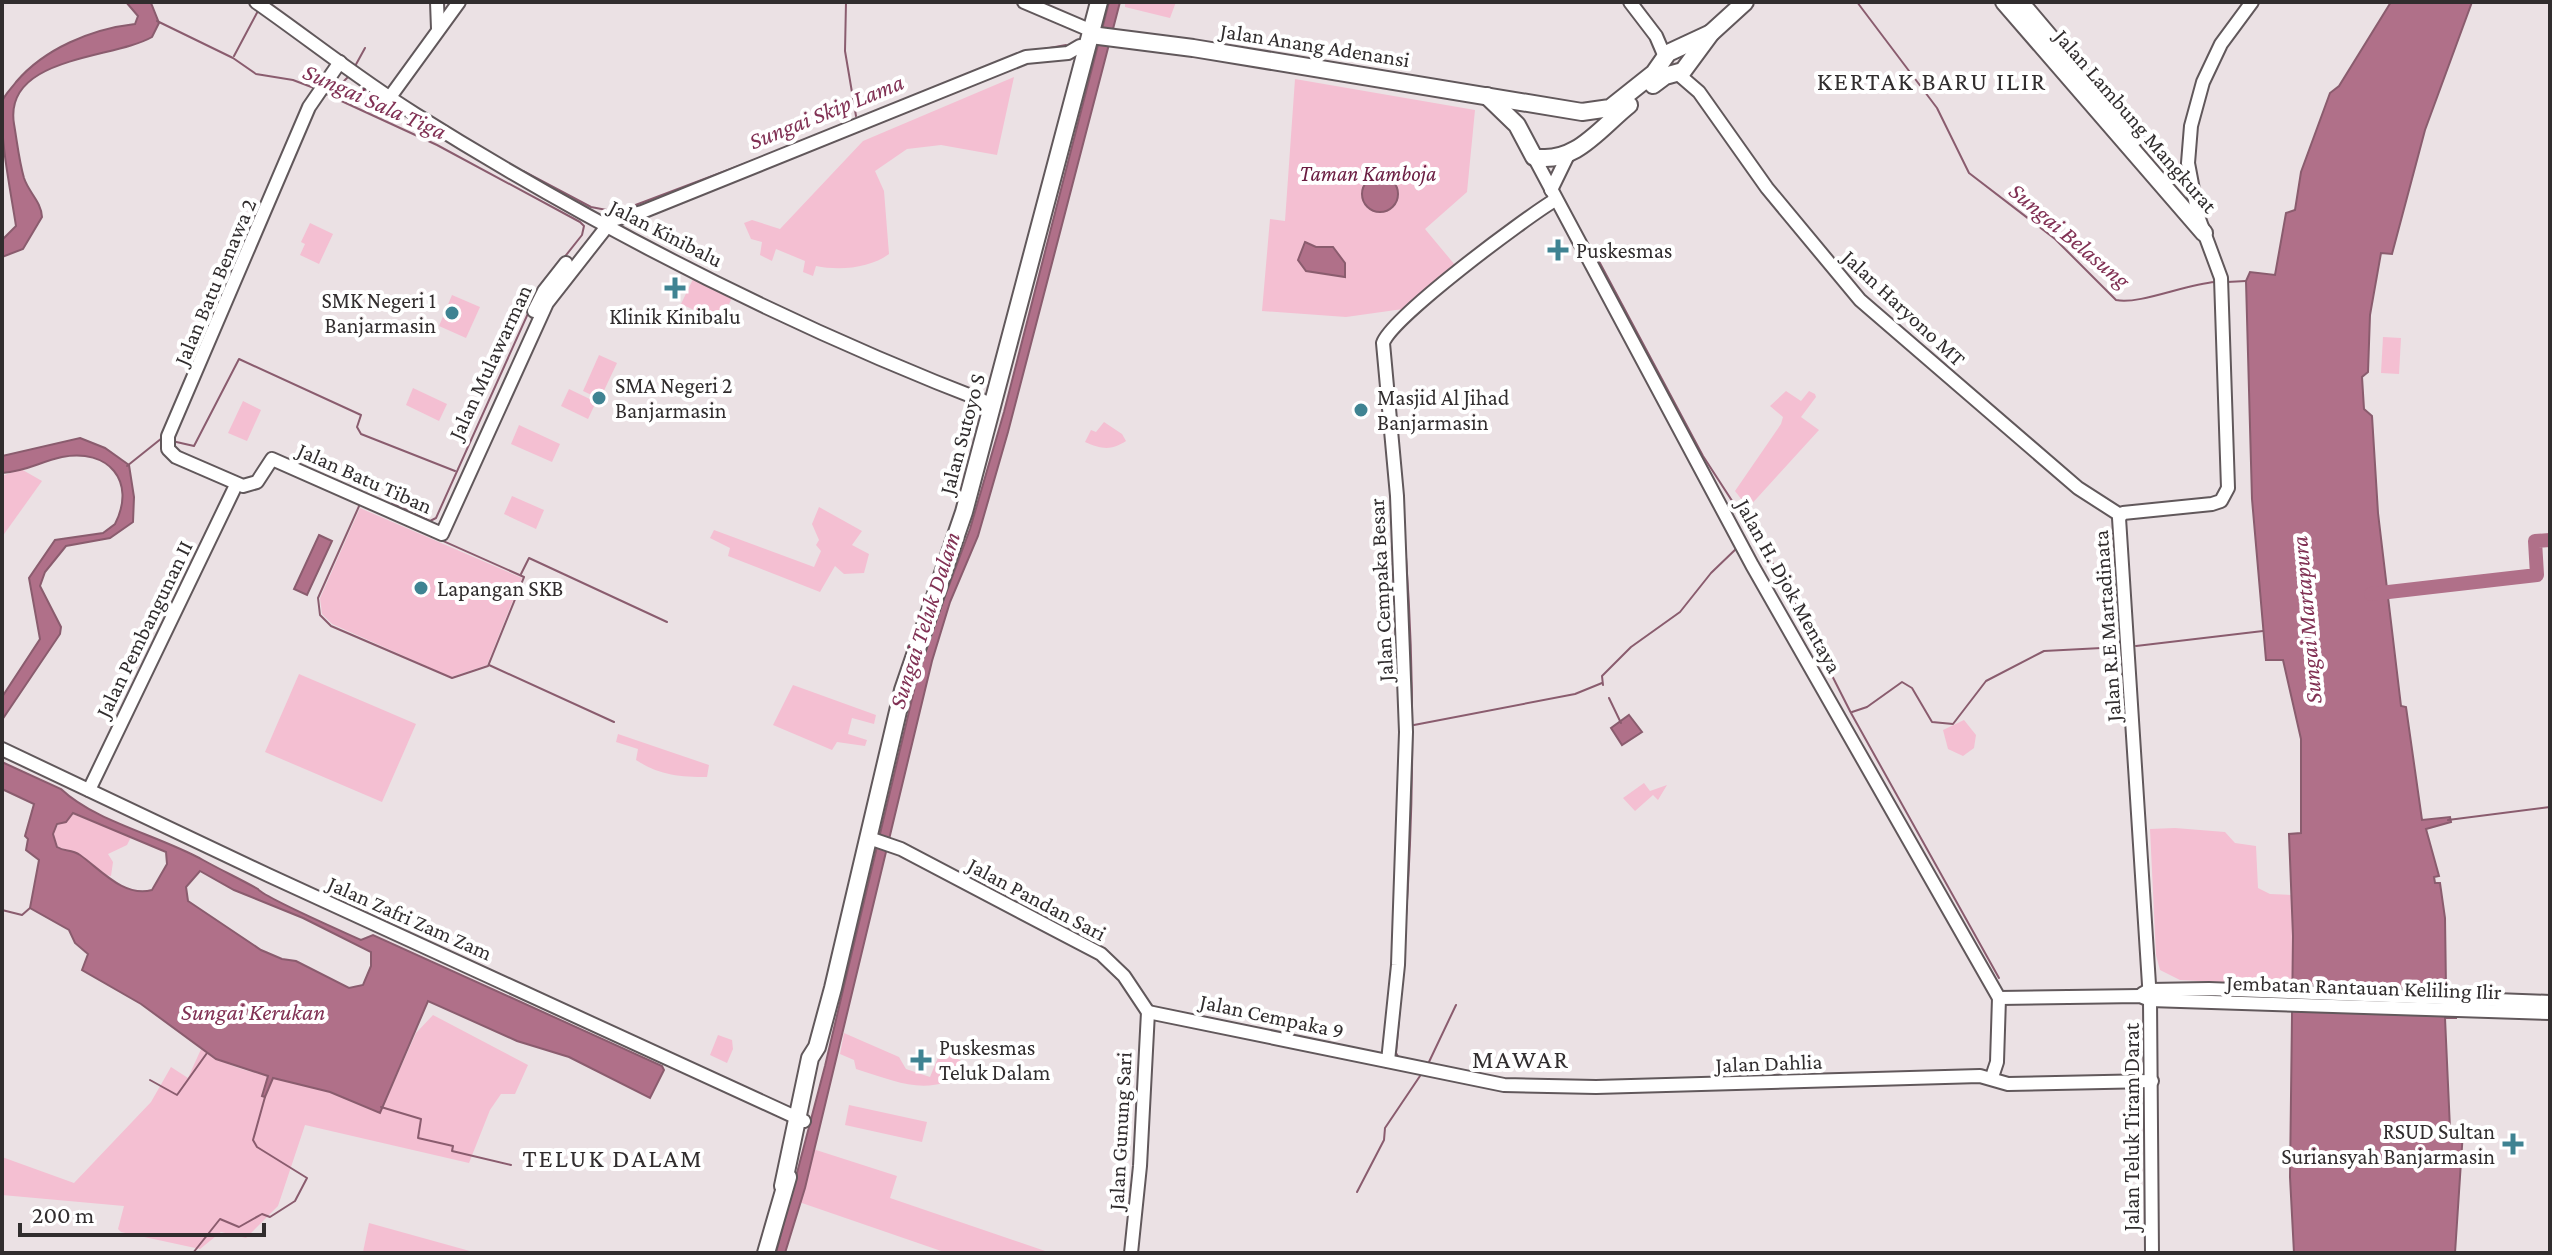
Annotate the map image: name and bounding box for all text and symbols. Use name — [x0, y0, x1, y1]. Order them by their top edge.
street label: Jalan Anang Adenansi — [1216, 17, 1412, 72]
street label: Jalan Lambung Mangkurat — [2048, 23, 2223, 218]
water label: Sungai Sala Tiga — [299, 57, 451, 145]
district label: KERTAK BARU ILIR — [1817, 67, 2047, 96]
water label: Sungai Skip Lama — [745, 68, 907, 154]
park label: Taman Kamboja — [1300, 161, 1436, 187]
water label: Sungai Belasung — [2004, 177, 2137, 294]
street label: Jalan Kinibalu — [604, 193, 727, 272]
street label: Jalan Batu Benawa 2 — [168, 195, 261, 371]
place label: Puskesmas — [1576, 238, 1673, 263]
marker: Puskesmas — [1547, 239, 1569, 261]
street label: Jalan Haryono MT — [1836, 243, 1971, 371]
marker: Klinik Kinibalu — [664, 277, 686, 299]
street label: Jalan Mulawarman — [442, 280, 537, 445]
place label: SMK Negeri 1 Banjarmasin — [321, 288, 436, 338]
marker: SMK Negeri 1 Banjarmasin — [443, 304, 461, 322]
place label: Klinik Kinibalu — [609, 304, 741, 329]
street label: Jalan Sutoyo S — [933, 371, 990, 499]
place label: SMA Negeri 2 Banjarmasin — [615, 373, 733, 423]
place label: Masjid Al Jihad Banjarmasin — [1377, 385, 1510, 435]
marker: SMA Negeri 2 Banjarmasin — [590, 389, 608, 407]
marker: Masjid Al Jihad Banjarmasin — [1352, 401, 1370, 419]
street label: Jalan Batu Tiban — [292, 436, 436, 519]
street label: Jalan H. Djok Mentaya — [1730, 493, 1847, 677]
street label: Jalan Cempaka Besar — [1364, 498, 1398, 684]
water label: Sungai Teluk Dalam — [883, 528, 965, 712]
street label: Jalan R.E Martadinata — [2088, 529, 2126, 725]
water label: Sungai Martapura — [2285, 535, 2327, 705]
street label: Jalan Pembangunan II — [89, 537, 198, 723]
place label: Lapangan SKB — [437, 576, 563, 601]
marker: Lapangan SKB — [412, 579, 430, 597]
street label: Jalan Pandan Sari — [962, 851, 1111, 946]
street label: Jalan Zafri Zam Zam — [322, 870, 496, 966]
street label: Jembatan Rantauan Keliling Ilir — [2224, 970, 2502, 1004]
street label: Jalan Cempaka 9 — [1196, 988, 1346, 1043]
water label: Sungai Kerukan — [181, 998, 325, 1025]
street label: Jalan Teluk Tiram Darat — [2119, 1022, 2144, 1233]
place label: Puskesmas Teluk Dalam — [939, 1035, 1051, 1085]
district label: MAWAR — [1472, 1045, 1570, 1074]
marker: Puskesmas Teluk Dalam — [910, 1049, 932, 1071]
street label: Jalan Dahlia — [1713, 1049, 1823, 1077]
street label: Jalan Gunung Sari — [1103, 1051, 1137, 1213]
place label: RSUD Sultan Suriansyah Banjarmasin — [2281, 1119, 2495, 1169]
marker: RSUD Sultan Suriansyah Banjarmasin — [2502, 1133, 2524, 1155]
district label: TELUK DALAM — [522, 1144, 704, 1173]
scale bar — [20, 1187, 264, 1237]
text: 200 m — [32, 1201, 94, 1228]

